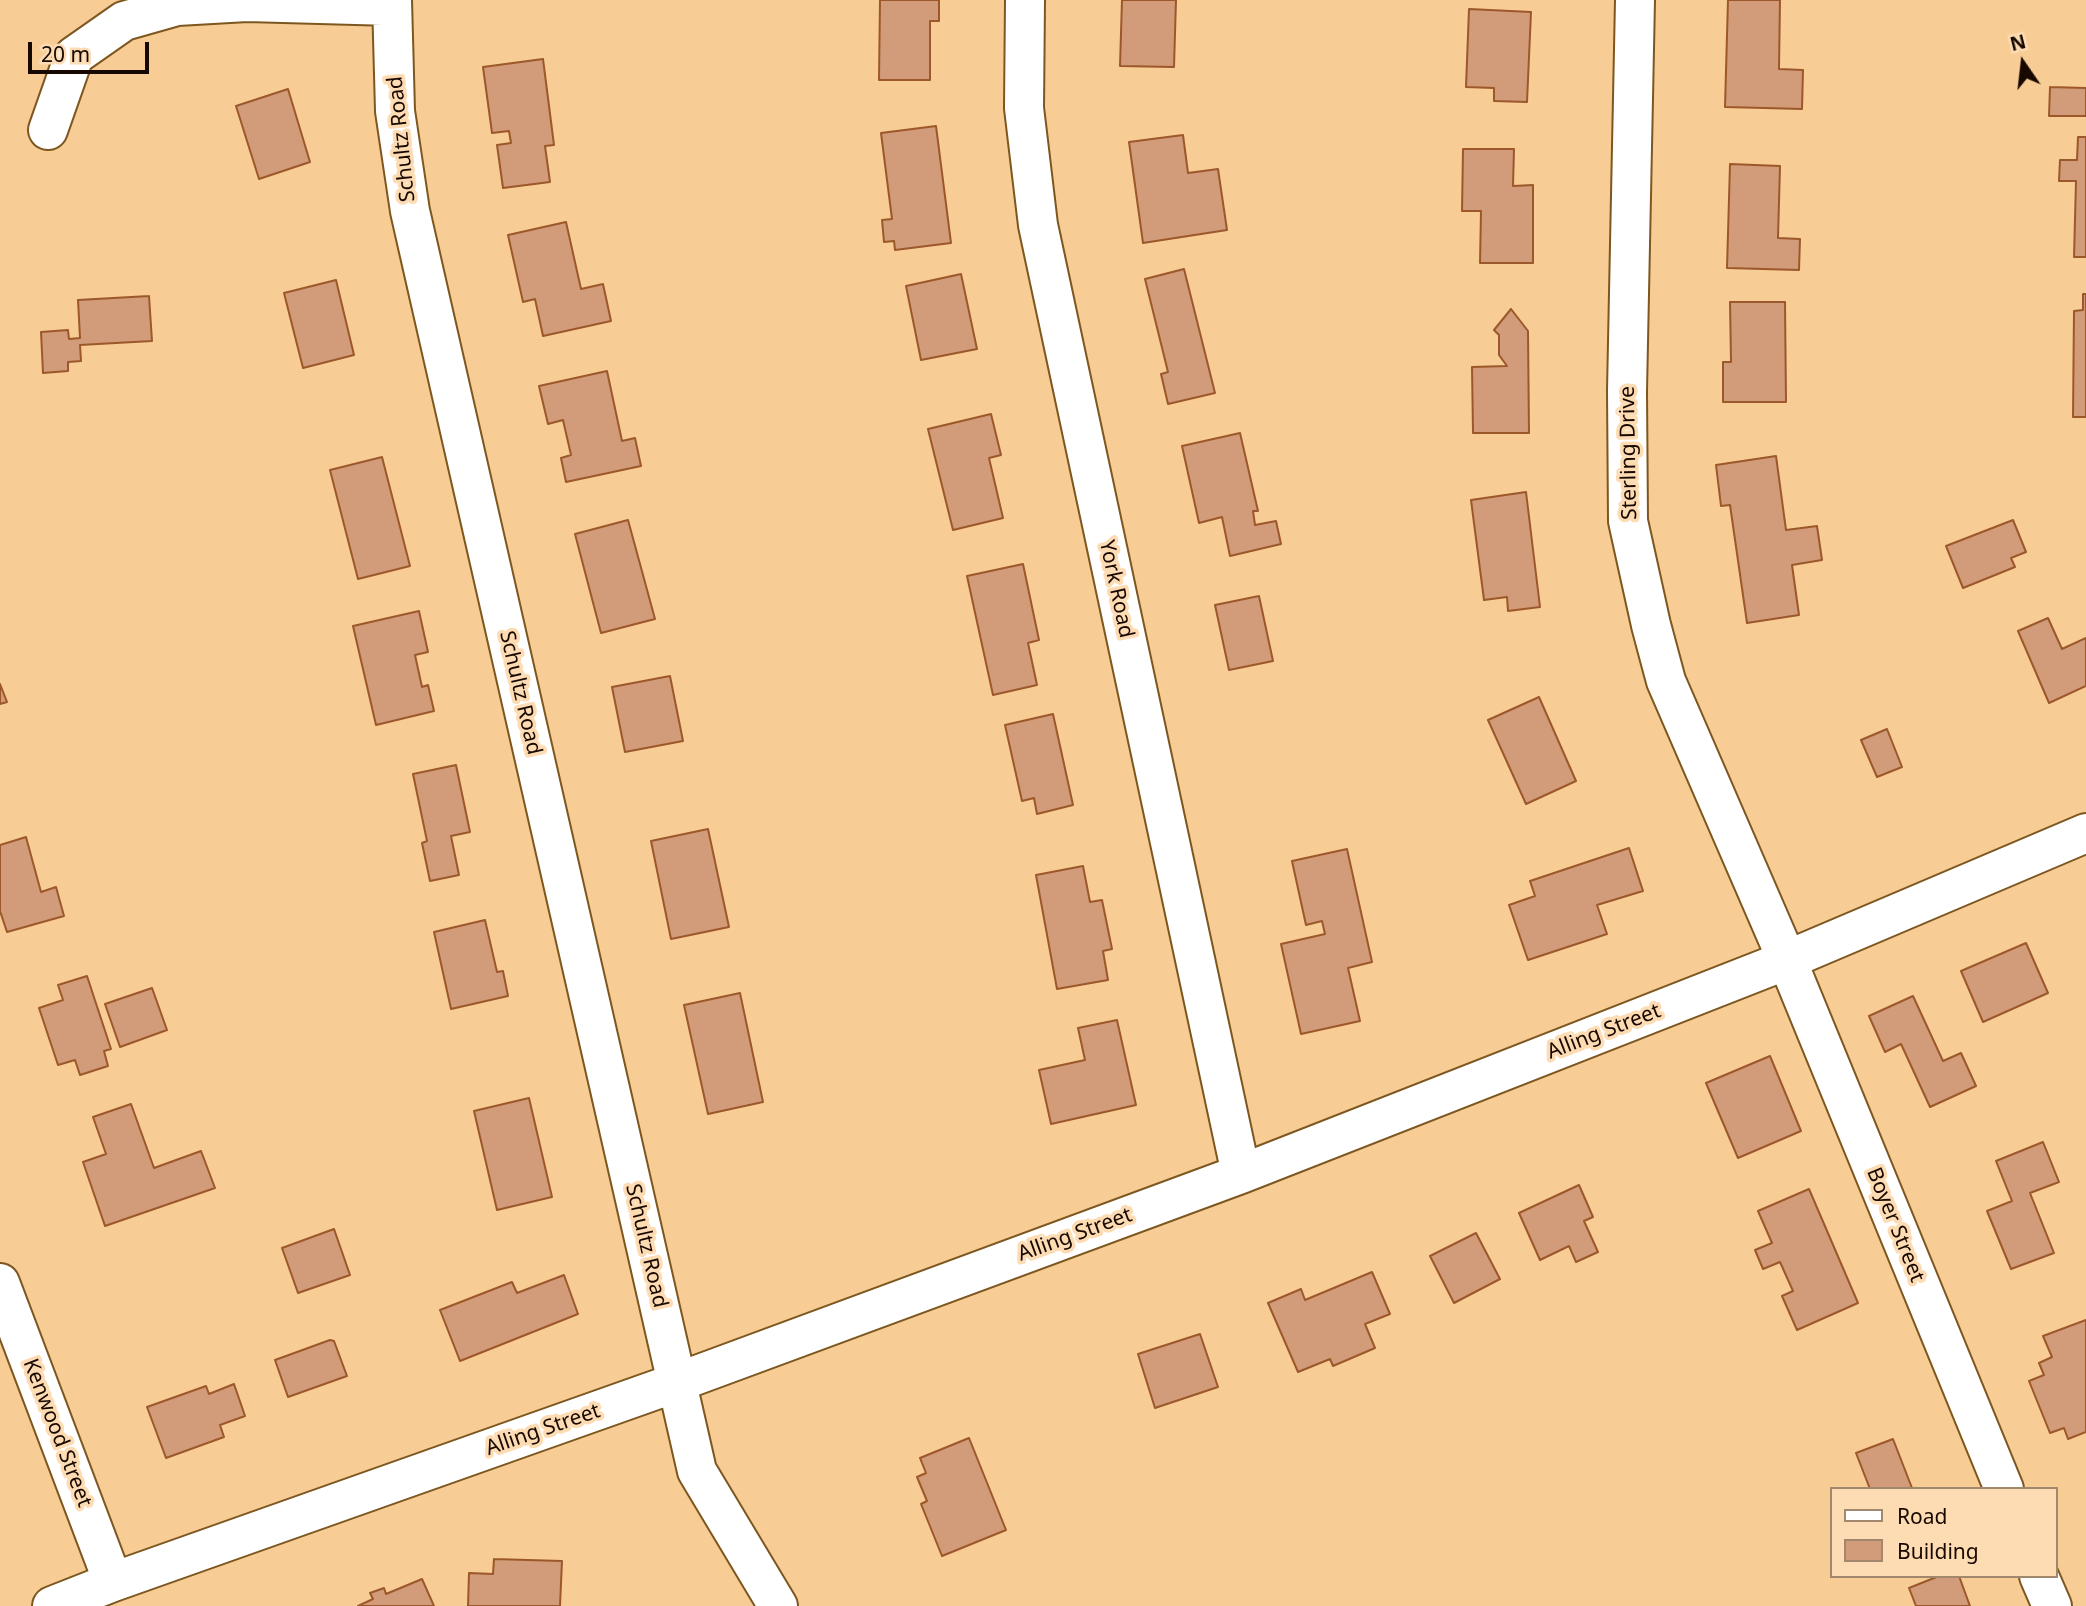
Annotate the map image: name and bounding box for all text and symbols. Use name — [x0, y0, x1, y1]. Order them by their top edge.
scale bar — [32, 28, 152, 72]
north arrow — [1988, 28, 2058, 98]
text: N — [2007, 28, 2029, 57]
text: 20 m — [41, 40, 90, 68]
street label: Schultz Road — [383, 75, 421, 203]
street label: Sterling Drive — [1615, 386, 1643, 520]
street label: York Road — [1093, 538, 1139, 640]
street label: Schultz Road — [494, 629, 546, 757]
street label: Alling Street — [1544, 999, 1664, 1065]
street label: Boyer Street — [1861, 1164, 1929, 1286]
street label: Schultz Road — [620, 1182, 672, 1310]
street label: Alling Street — [1014, 1203, 1136, 1267]
street label: Kenwood Street — [17, 1355, 97, 1511]
street label: Alling Street — [482, 1399, 604, 1461]
legend — [1830, 1487, 2058, 1578]
text: Road — [1897, 1502, 1947, 1530]
text: Building — [1897, 1537, 1979, 1565]

